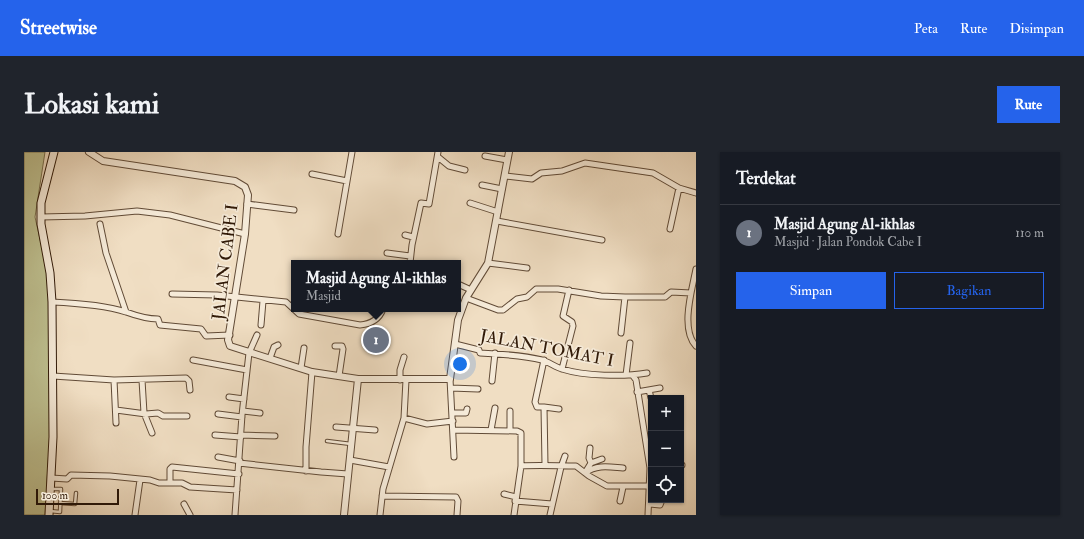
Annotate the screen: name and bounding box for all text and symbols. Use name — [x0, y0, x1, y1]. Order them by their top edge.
text: Streetwise — [20, 16, 97, 40]
text: Peta — [914, 20, 938, 37]
text: Rute — [960, 20, 987, 37]
text: Disimpan — [1009, 20, 1064, 37]
button: Rute — [997, 86, 1060, 123]
text: Lokasi kami — [24, 87, 159, 122]
text: Terdekat — [736, 168, 796, 189]
street label: JALAN CABE I — [207, 203, 244, 322]
text: Masjid Agung Al-ikhlas — [774, 215, 915, 234]
text: 1 — [747, 225, 751, 241]
text: 110 m — [1015, 225, 1044, 241]
text: Masjid · Jalan Pondok Cabe I — [774, 234, 922, 250]
popup — [291, 260, 461, 312]
text: Masjid Agung Al-ikhlas — [306, 269, 446, 288]
button: Simpan — [736, 272, 886, 309]
button: Bagikan — [894, 272, 1044, 309]
text: Masjid — [306, 288, 341, 304]
pin: 1 — [363, 325, 389, 355]
street label: JALAN TOMAT I — [477, 325, 616, 372]
your location — [450, 354, 470, 374]
map controls — [648, 395, 684, 503]
button: + — [648, 395, 684, 431]
button: − — [648, 431, 684, 467]
button: locate — [648, 467, 684, 503]
scale bar — [36, 487, 119, 506]
text: 100 m — [42, 489, 68, 502]

